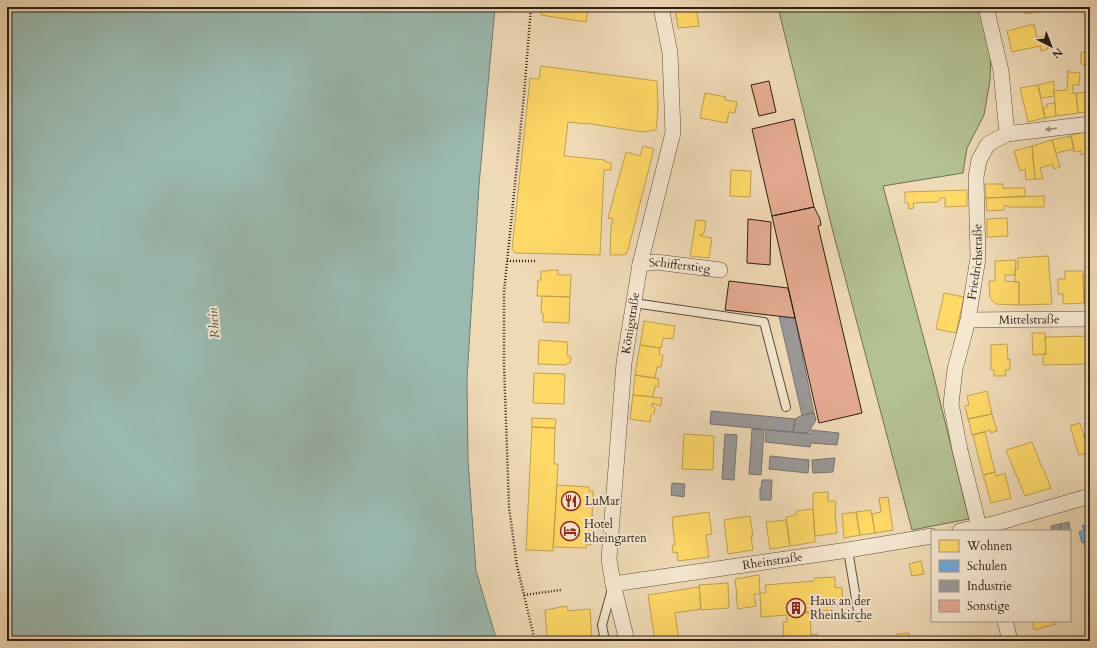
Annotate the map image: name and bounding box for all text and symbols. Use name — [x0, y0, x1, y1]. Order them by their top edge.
north arrow — [1031, 26, 1071, 66]
text: N — [1048, 44, 1066, 62]
one-way arrow — [1045, 125, 1057, 132]
street label: Friedrichstraße — [963, 224, 986, 301]
street label: Schifferstieg — [648, 254, 712, 277]
street label: Königstraße — [618, 291, 643, 355]
water label: Rhein — [204, 306, 224, 339]
street label: Mittelstraße — [999, 311, 1059, 328]
restaurant icon: LuMar — [560, 490, 582, 512]
place label: LuMar — [585, 493, 620, 509]
place label: Hotel Rheingarten — [584, 516, 647, 546]
hotel icon: Hotel Rheingarten — [559, 520, 581, 542]
legend — [931, 530, 1071, 622]
text: Wohnen — [966, 538, 1013, 554]
street label: Rheinstraße — [741, 549, 803, 573]
text: Schulen — [967, 558, 1007, 574]
text: Industrie — [967, 578, 1012, 594]
place label: Haus an der Rheinkirche — [810, 593, 872, 623]
building icon: Haus an der Rheinkirche — [785, 597, 807, 619]
text: Sonstige — [967, 598, 1010, 614]

